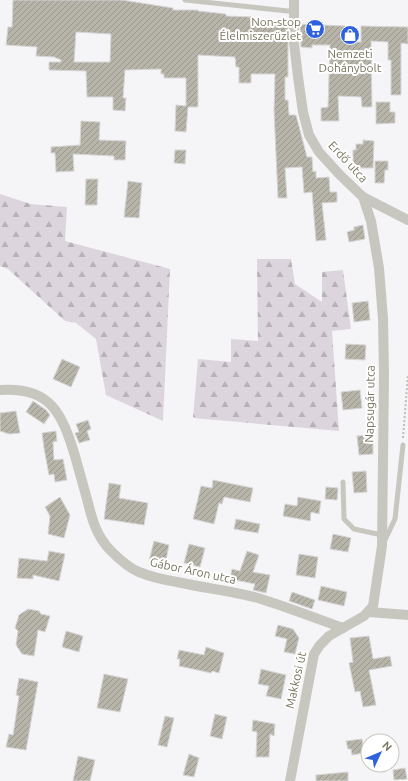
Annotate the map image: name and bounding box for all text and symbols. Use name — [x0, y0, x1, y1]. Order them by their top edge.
place label: Non-stop Élelmiszerüzlet — [219, 15, 301, 42]
supermarket icon: Non-stop Élelmiszerüzlet — [304, 18, 326, 40]
shop icon: Nemzeti Dohánybolt — [339, 24, 361, 46]
place label: Nemzeti Dohánybolt — [319, 47, 382, 74]
street label: Erdő utca — [326, 138, 371, 185]
street label: Napsugár utca — [362, 365, 377, 443]
street label: Gábor Áron utca — [149, 555, 237, 586]
street label: Makkosi út — [283, 650, 308, 710]
north arrow — [360, 733, 400, 773]
text: N — [380, 739, 394, 753]

